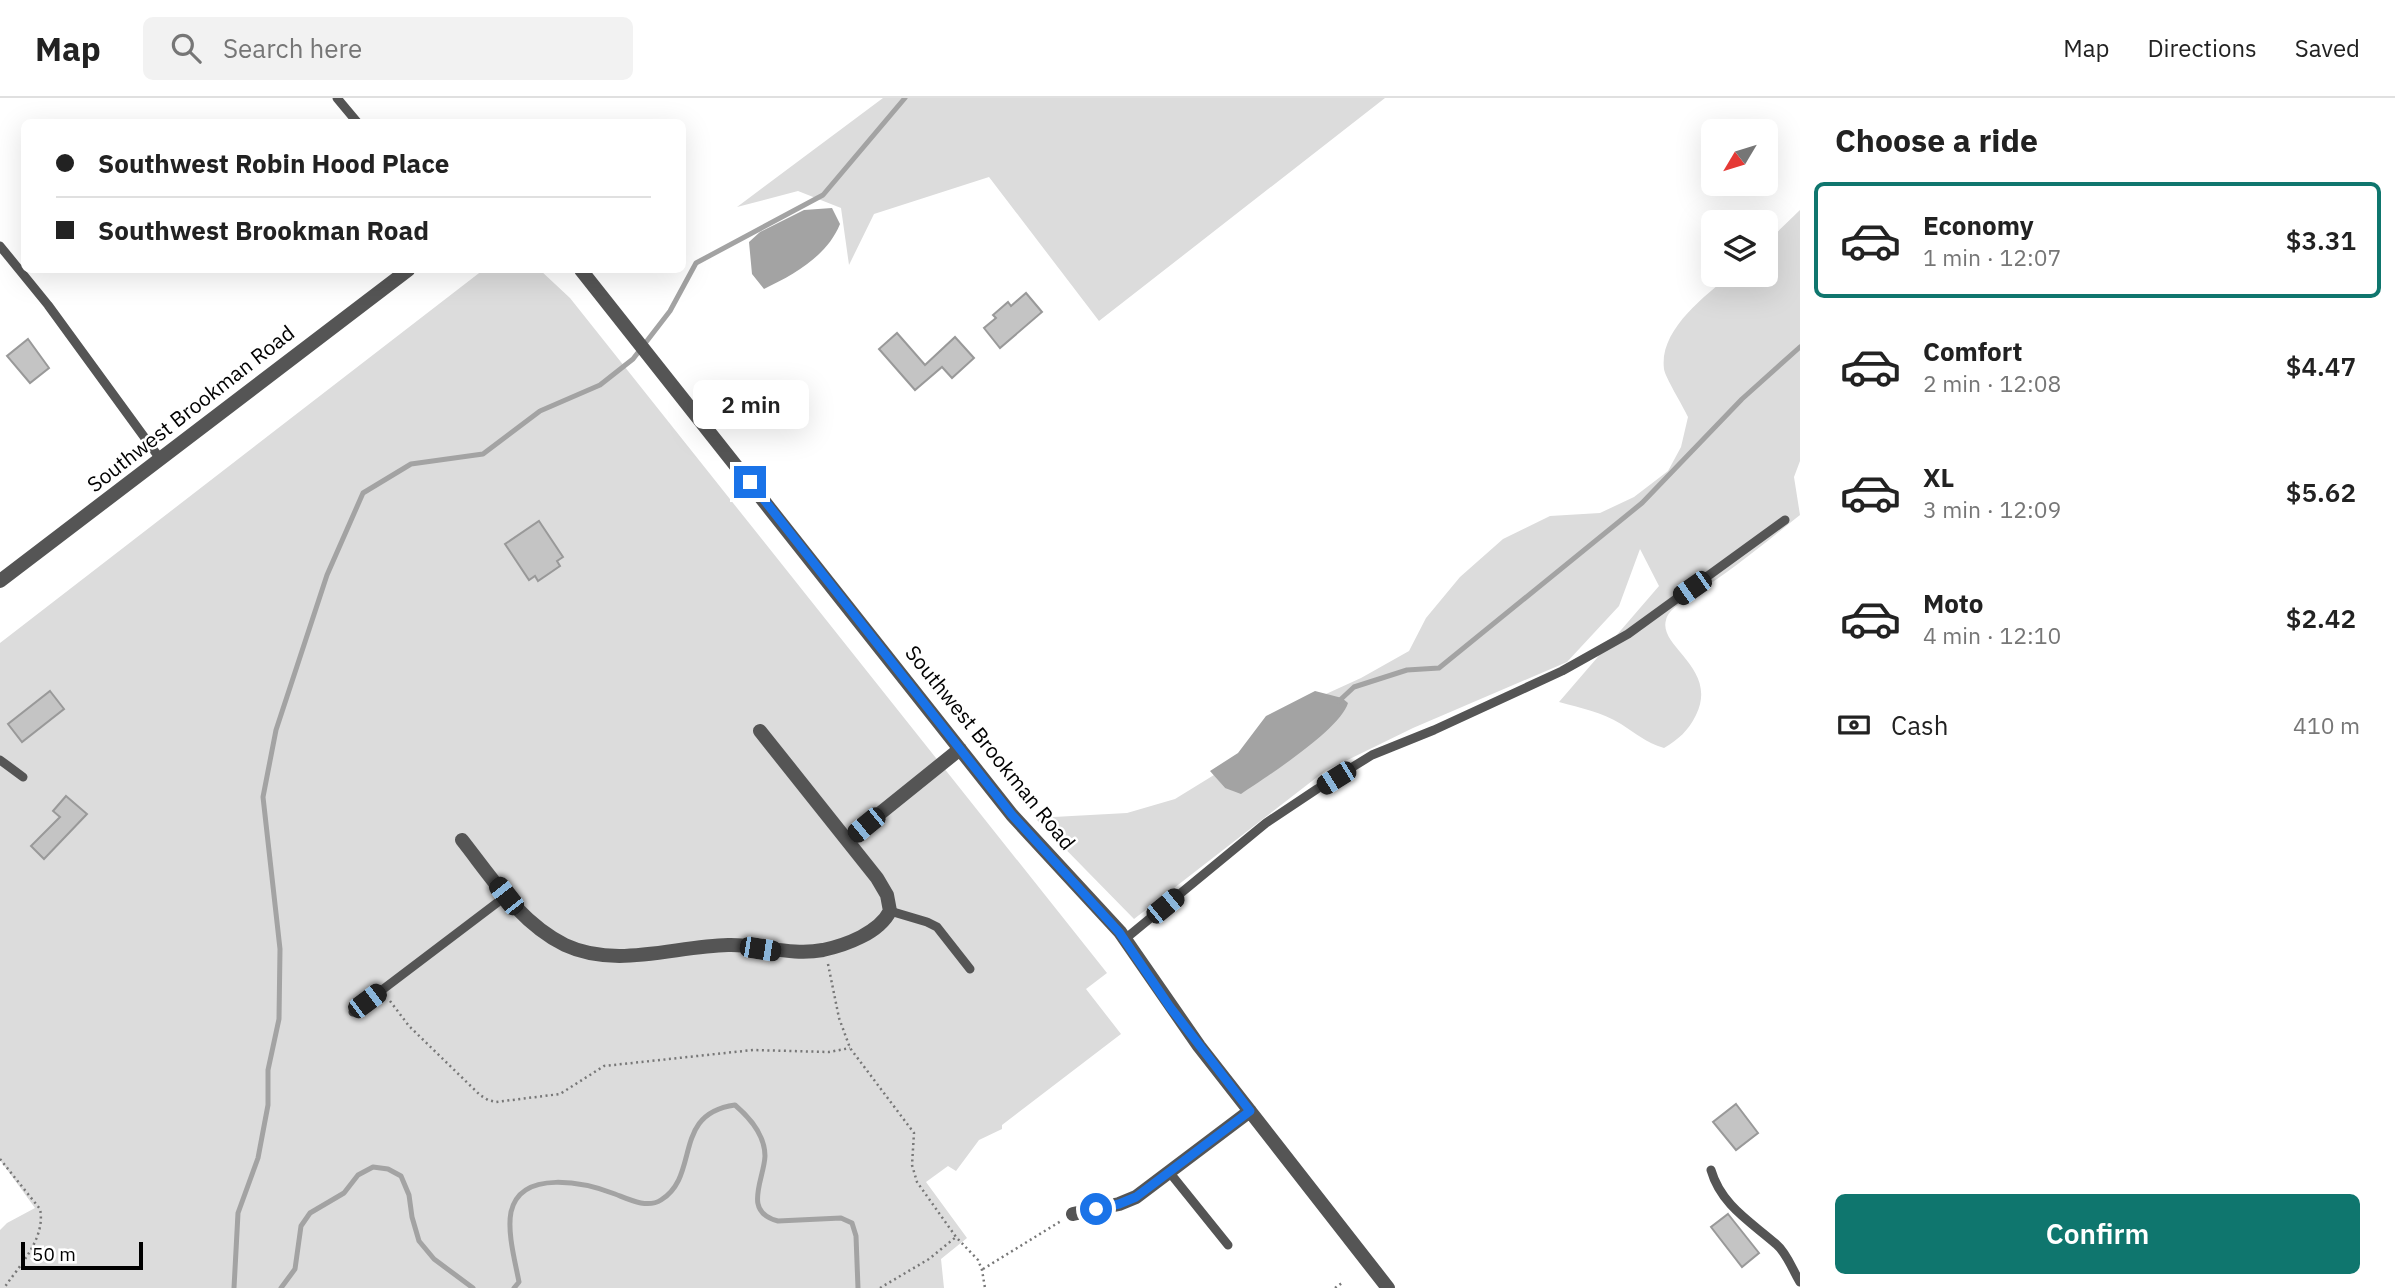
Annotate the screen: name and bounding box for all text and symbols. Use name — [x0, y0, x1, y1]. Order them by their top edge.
search box — [143, 17, 633, 80]
text: Map — [35, 27, 101, 70]
icon: search — [167, 29, 205, 67]
text: Search here — [223, 31, 362, 65]
text: Map — [2063, 32, 2109, 64]
text: Directions — [2147, 32, 2257, 64]
text: Saved — [2295, 32, 2360, 64]
north arrow — [1701, 119, 1778, 196]
map controls — [1701, 119, 1778, 287]
text: Choose a ride — [1835, 119, 2038, 161]
text: Southwest Robin Hood Place — [98, 146, 449, 180]
text: Economy — [1923, 208, 2034, 242]
icon: car — [1839, 209, 1902, 272]
button: layers — [1701, 210, 1778, 287]
text: Southwest Brookman Road — [98, 213, 429, 247]
text: $3.31 — [2286, 223, 2356, 257]
text: 1 min · 12:07 — [1923, 242, 2061, 272]
street label: Southwest Brookman Road — [81, 318, 300, 498]
text: Comfort — [1923, 334, 2022, 368]
icon: car — [1839, 335, 1902, 398]
text: $4.47 — [2286, 349, 2356, 383]
text: 2 min · 12:08 — [1923, 368, 2061, 398]
callout: 2 min — [692, 380, 808, 430]
text: 2 min — [721, 389, 781, 419]
text: XL — [1923, 460, 1954, 494]
icon: car — [1839, 461, 1902, 524]
route end — [734, 466, 766, 498]
text: $5.62 — [2286, 475, 2356, 509]
text: 3 min · 12:09 — [1923, 494, 2061, 524]
car — [1669, 567, 1716, 609]
text: Moto — [1923, 586, 1983, 620]
icon: car — [1839, 587, 1902, 650]
text: $2.42 — [2286, 601, 2356, 635]
text: 4 min · 12:10 — [1923, 620, 2061, 650]
street label: Southwest Brookman Road — [899, 639, 1082, 856]
icon: cash — [1835, 706, 1873, 744]
text: Cash — [1891, 708, 1948, 742]
text: 410 m — [2293, 710, 2360, 740]
car — [1313, 758, 1360, 798]
car — [844, 804, 889, 846]
car — [485, 873, 528, 919]
car — [1143, 885, 1188, 927]
car — [738, 935, 783, 963]
car — [344, 980, 391, 1022]
route start — [1080, 1193, 1112, 1225]
button: Confirm — [1835, 1194, 2360, 1274]
scale bar — [21, 1239, 144, 1271]
text: 50 m — [32, 1242, 76, 1266]

